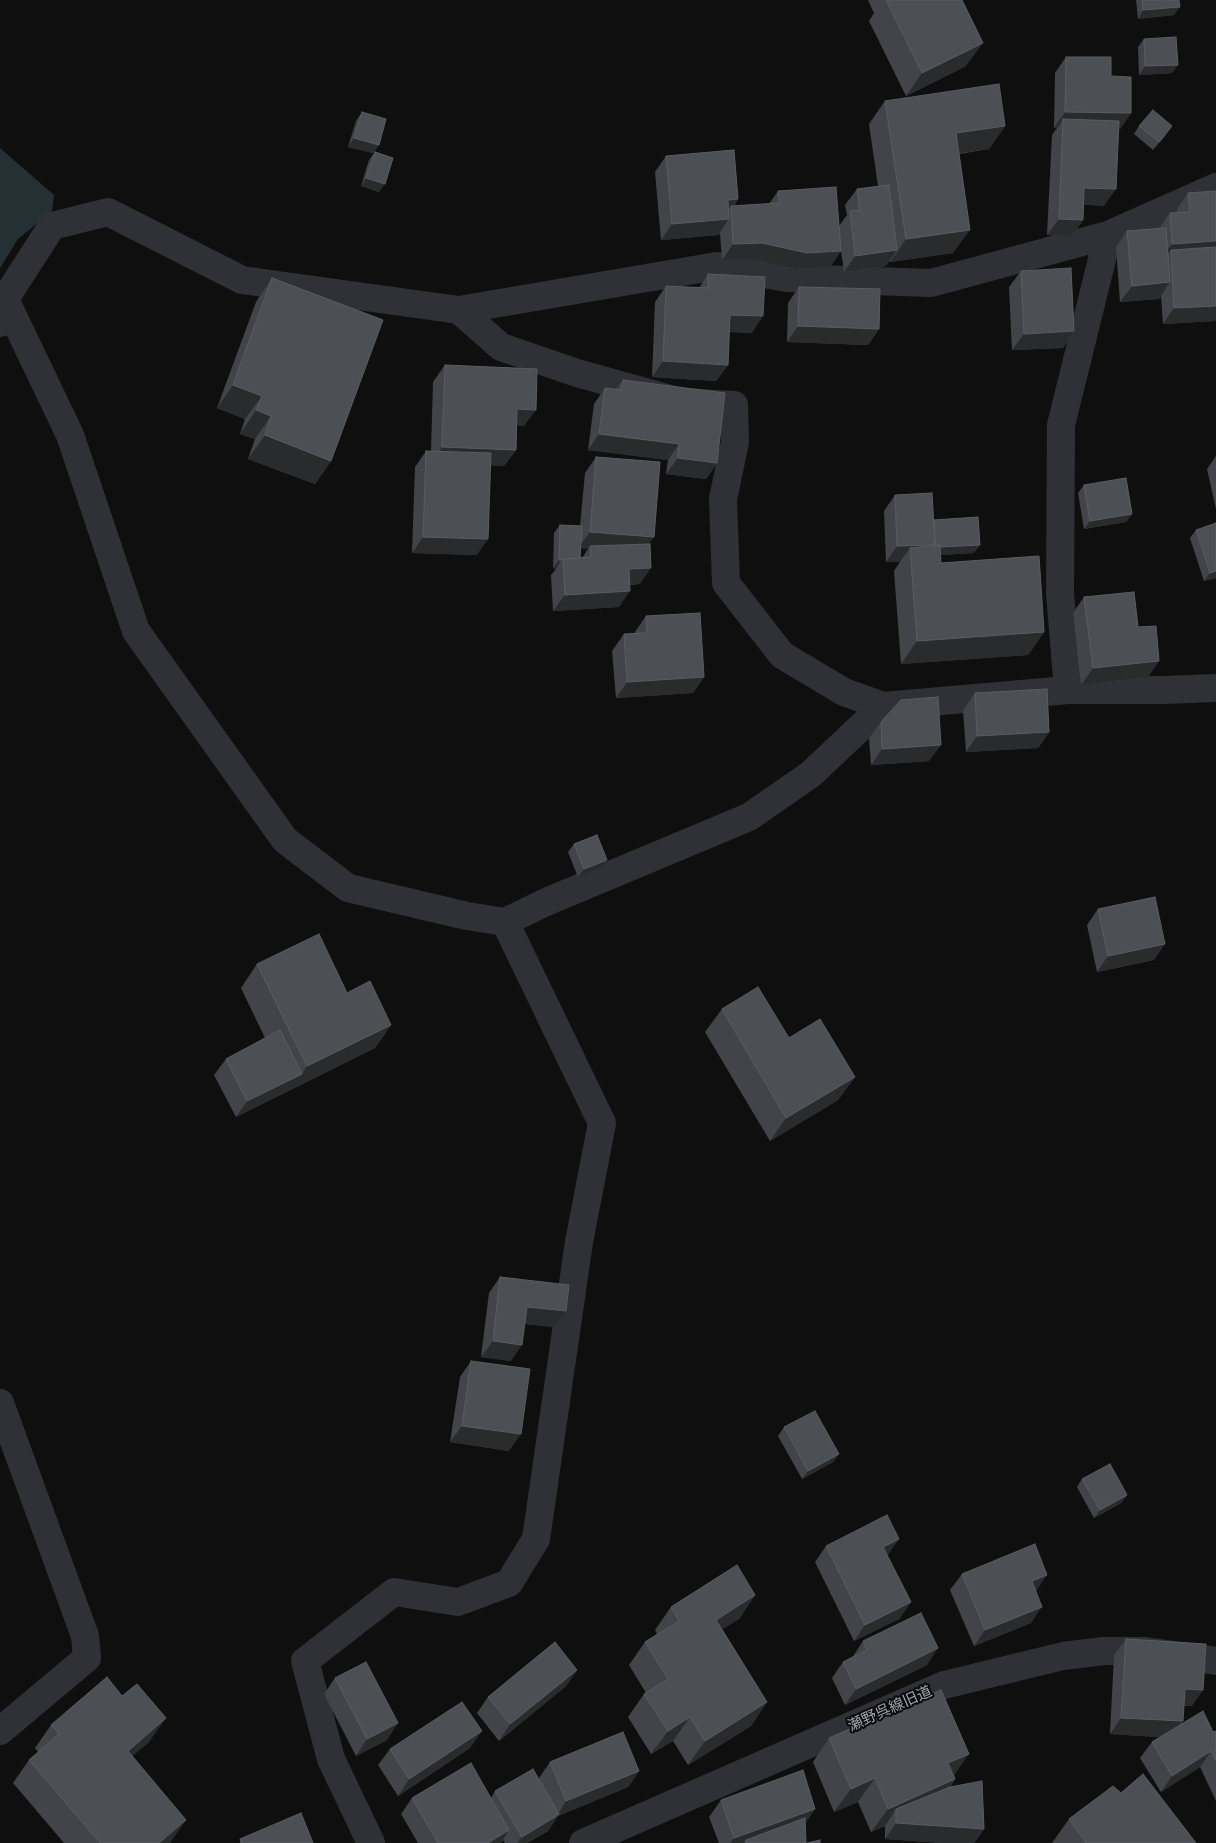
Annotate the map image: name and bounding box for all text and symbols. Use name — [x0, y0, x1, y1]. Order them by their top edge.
street label: 瀬野呉線旧道 — [845, 1682, 935, 1736]

